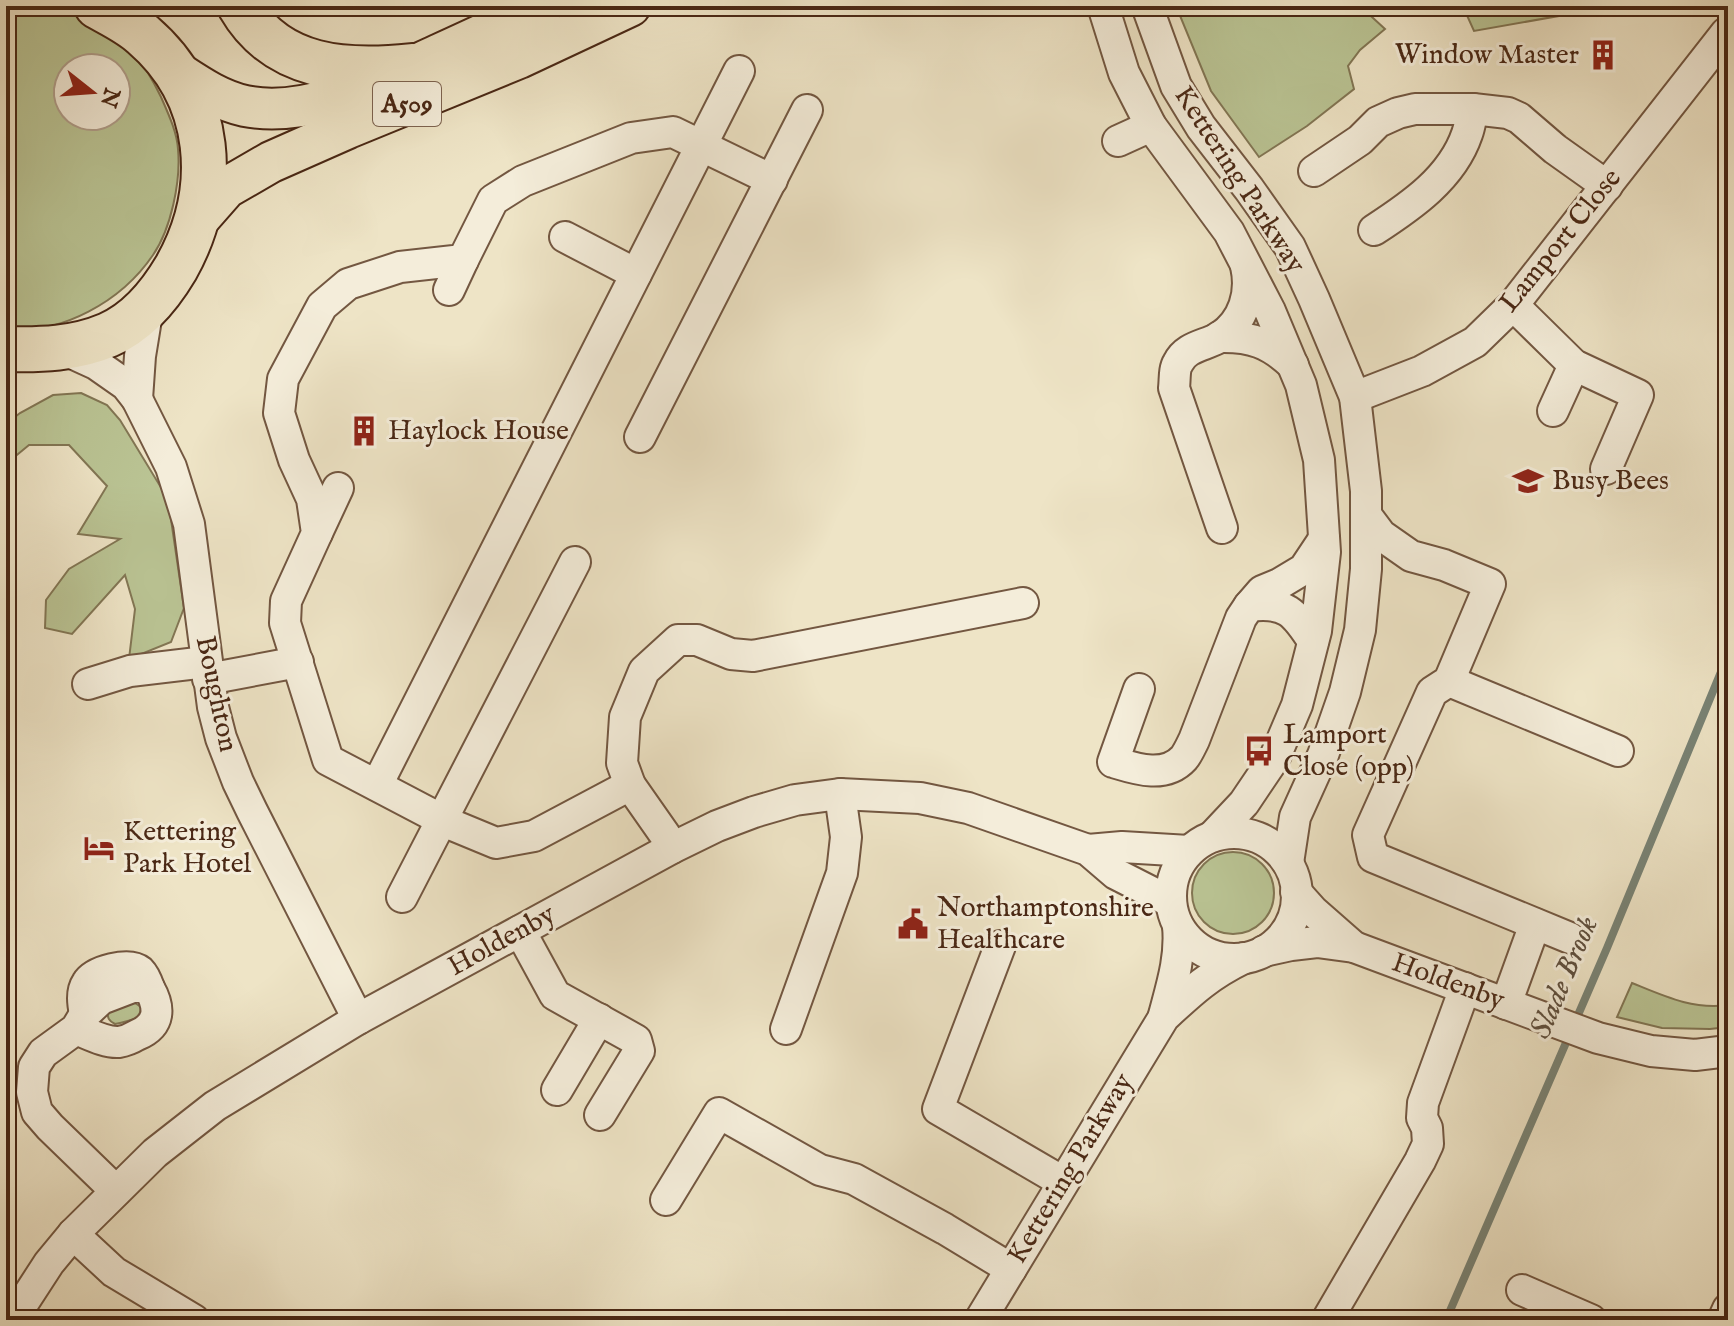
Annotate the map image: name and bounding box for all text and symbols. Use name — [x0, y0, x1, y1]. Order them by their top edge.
place label: Window Master — [1395, 38, 1579, 73]
building icon: Window Master — [1586, 38, 1620, 72]
north arrow — [52, 52, 132, 132]
street label: Kettering Parkway — [1165, 80, 1313, 280]
road number: A509 — [373, 82, 441, 126]
text: N — [93, 83, 126, 110]
street label: Lamport Close — [1492, 162, 1630, 320]
building icon: Haylock House — [347, 414, 381, 448]
place label: Haylock House — [388, 414, 569, 449]
school or university icon: Busy Bees — [1511, 464, 1545, 498]
place label: Busy Bees — [1552, 464, 1669, 499]
street label: Boughton — [187, 633, 245, 755]
place label: Lamport Close (opp) — [1283, 718, 1414, 785]
bus stop icon: Lamport Close (opp) — [1242, 734, 1276, 768]
place label: Kettering Park Hotel — [123, 815, 252, 882]
hotel icon: Kettering Park Hotel — [82, 831, 116, 865]
place label: Northamptonshire Healthcare — [937, 891, 1154, 958]
street label: Holdenby — [442, 897, 562, 985]
public building icon: Northamptonshire Healthcare — [896, 907, 930, 941]
water label: Slade Brook — [1522, 911, 1608, 1045]
street label: Holdenby — [1387, 946, 1509, 1019]
street label: Kettering Parkway — [1000, 1067, 1142, 1271]

